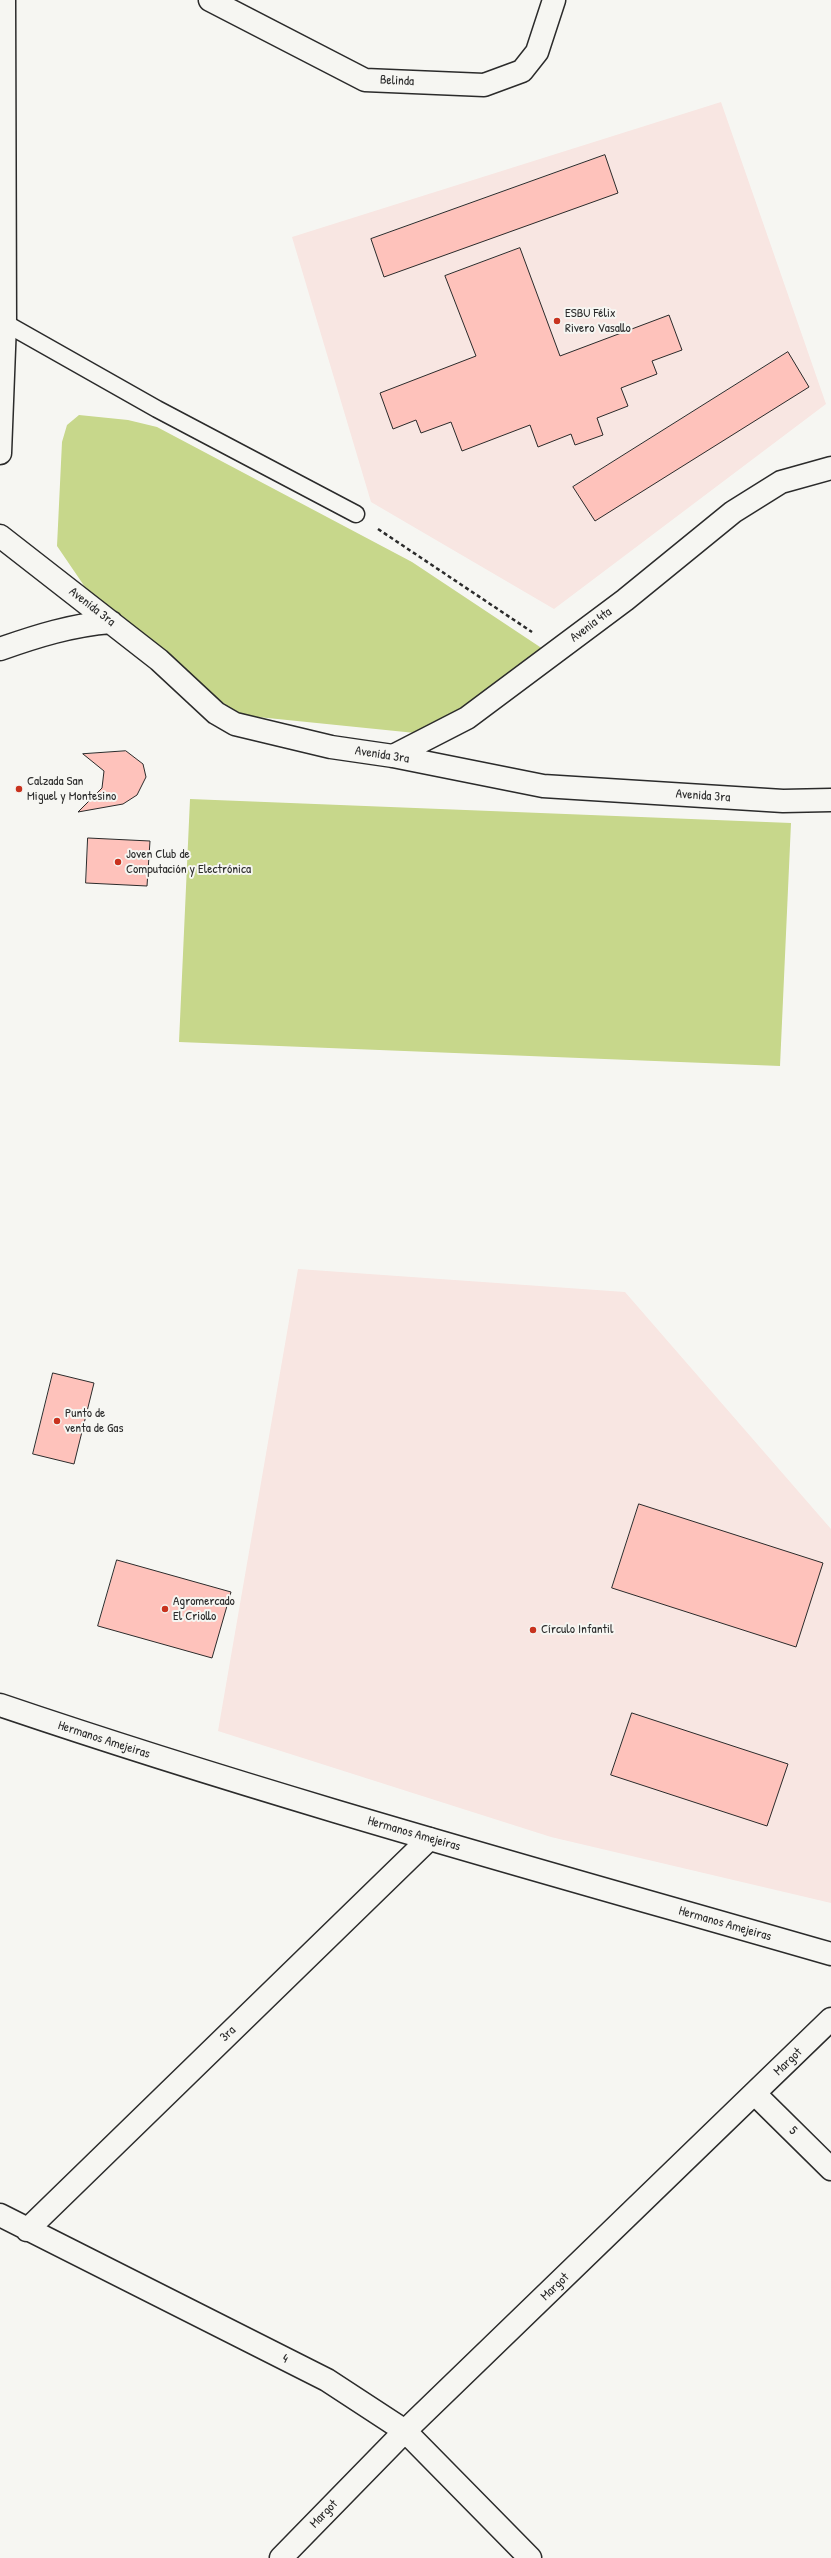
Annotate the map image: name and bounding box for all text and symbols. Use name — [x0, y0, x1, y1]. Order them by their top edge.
street label: Belinda — [380, 72, 414, 90]
place label: ESBU Félix Rivero Vasallo — [565, 306, 631, 337]
marker: ESBU Félix Rivero Vasallo — [552, 316, 562, 326]
street label: Avenida 3ra — [66, 584, 118, 630]
street label: Avenia 4ta — [567, 604, 615, 646]
street label: Avenida 3ra — [354, 743, 410, 767]
place label: Calzada San Miguel y Montesino — [27, 774, 116, 805]
marker: Calzada San Miguel y Montesino — [14, 784, 24, 794]
street label: Avenida 3ra — [675, 786, 731, 806]
place label: Joven Club de Computación y Electrónica — [126, 847, 251, 878]
marker: Joven Club de Computación y Electrónica — [113, 857, 123, 867]
place label: Punto de venta de Gas — [65, 1406, 123, 1437]
marker: Punto de venta de Gas — [52, 1416, 62, 1426]
place label: Agromercado El Criollo — [173, 1594, 235, 1625]
marker: Agromercado El Criollo — [160, 1604, 170, 1614]
place label: Círculo Infantil — [541, 1622, 613, 1638]
marker: Círculo Infantil — [528, 1625, 538, 1635]
street label: Hermanos Amejeiras — [56, 1718, 152, 1762]
street label: Hermanos Amejeiras — [366, 1813, 462, 1855]
street label: Hermanos Amejeiras — [677, 1903, 773, 1945]
street label: 3ra — [217, 2023, 239, 2045]
street label: Margot — [771, 2045, 805, 2079]
street label: 5 — [786, 2123, 800, 2139]
street label: Margot — [538, 2270, 572, 2304]
street label: 4 — [279, 2351, 291, 2367]
street label: Margot — [307, 2497, 341, 2531]

